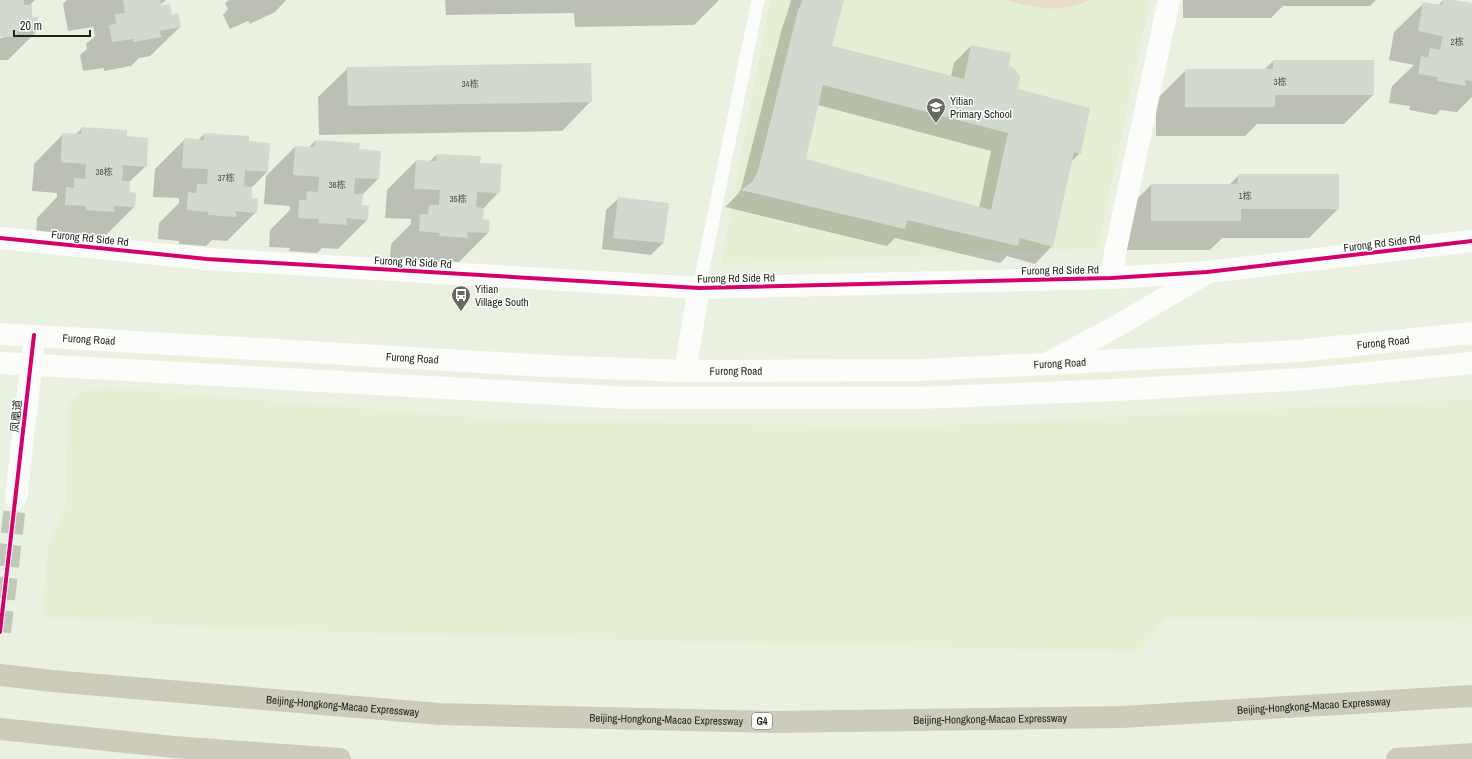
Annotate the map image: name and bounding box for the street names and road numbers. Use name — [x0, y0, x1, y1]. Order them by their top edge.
street label: Furong Rd Side Rd — [51, 227, 129, 249]
street label: Furong Rd Side Rd — [1343, 231, 1421, 255]
street label: Furong Rd Side Rd — [374, 253, 452, 271]
street label: Furong Rd Side Rd — [1021, 262, 1099, 278]
street label: Furong Rd Side Rd — [697, 270, 775, 286]
street label: Furong Road — [62, 331, 116, 348]
street label: Furong Road — [1356, 333, 1410, 352]
street label: Furong Road — [386, 350, 439, 367]
street label: Furong Road — [1033, 355, 1087, 372]
street label: Furong Road — [710, 364, 762, 378]
street label: 凤凰道 — [7, 399, 25, 433]
street label: Beijing-Hongkong-Macao Expressway — [265, 692, 420, 719]
street label: Beijing-Hongkong-Macao Expressway — [1237, 694, 1391, 717]
street label: Beijing-Hongkong-Macao Expressway — [589, 711, 744, 728]
street label: Beijing-Hongkong-Macao Expressway — [913, 711, 1068, 727]
road number: G4 — [752, 713, 772, 729]

